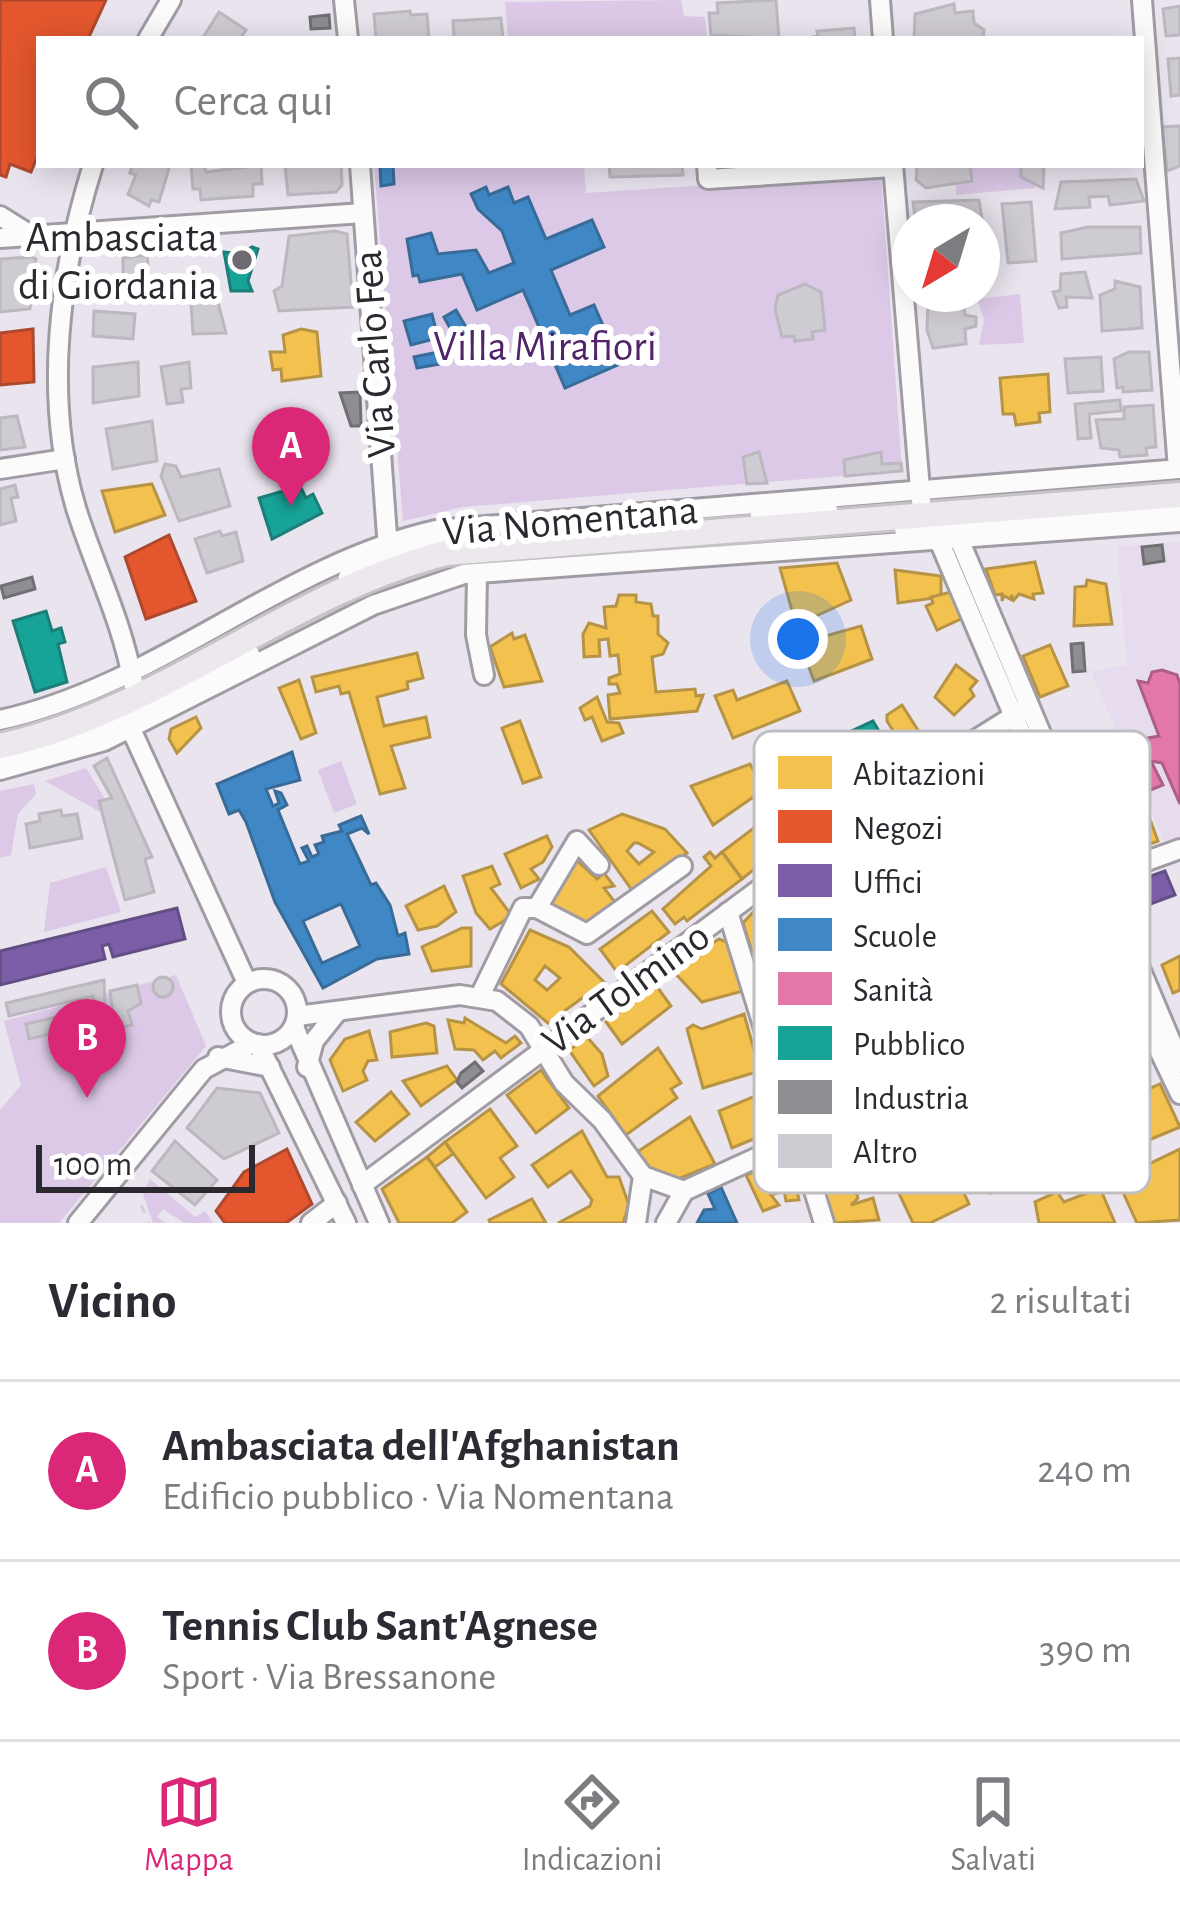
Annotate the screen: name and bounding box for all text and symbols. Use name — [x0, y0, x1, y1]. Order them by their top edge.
search box — [36, 36, 1144, 168]
icon: search — [78, 69, 144, 135]
text: Cerca qui — [174, 79, 334, 124]
north arrow — [892, 204, 1000, 312]
place label: Ambasciata di Giordania — [18, 217, 218, 307]
marker: Ambasciata di Giordania — [229, 247, 255, 273]
street label: Via Carlo Fea — [347, 249, 403, 459]
park label: Villa Mirafiori — [433, 326, 657, 368]
pin: A — [252, 407, 330, 506]
street label: Via Nomentana — [441, 489, 700, 553]
your location — [768, 609, 828, 669]
legend — [754, 731, 1150, 1193]
text: Abitazioni — [853, 759, 985, 792]
text: Negozi — [853, 813, 943, 846]
text: Uffici — [853, 867, 923, 900]
street label: Via Tolmino — [535, 914, 717, 1063]
text: Scuole — [853, 921, 937, 954]
text: Sanità — [853, 975, 934, 1008]
pin: B — [48, 999, 126, 1098]
text: Pubblico — [853, 1029, 966, 1062]
text: Industria — [853, 1083, 969, 1116]
text: Altro — [853, 1137, 918, 1170]
scale bar — [36, 1139, 255, 1192]
text: 100 m — [54, 1149, 132, 1182]
text: Vicino — [48, 1276, 176, 1327]
text: 2 risultati — [989, 1282, 1132, 1321]
text: Ambasciata dell'Afghanistan — [162, 1424, 680, 1469]
text: A — [75, 1451, 99, 1490]
text: 240 m — [1037, 1451, 1132, 1490]
text: Edificio pubblico · Via Nomentana — [162, 1478, 674, 1517]
text: Tennis Club Sant'Agnese — [162, 1604, 598, 1649]
text: B — [76, 1631, 98, 1670]
text: 390 m — [1039, 1631, 1132, 1670]
text: Sport · Via Bressanone — [162, 1658, 496, 1697]
tab: Mappa — [144, 1769, 234, 1881]
tab: Indicazioni — [522, 1769, 663, 1881]
tab: Salvati — [951, 1769, 1036, 1881]

